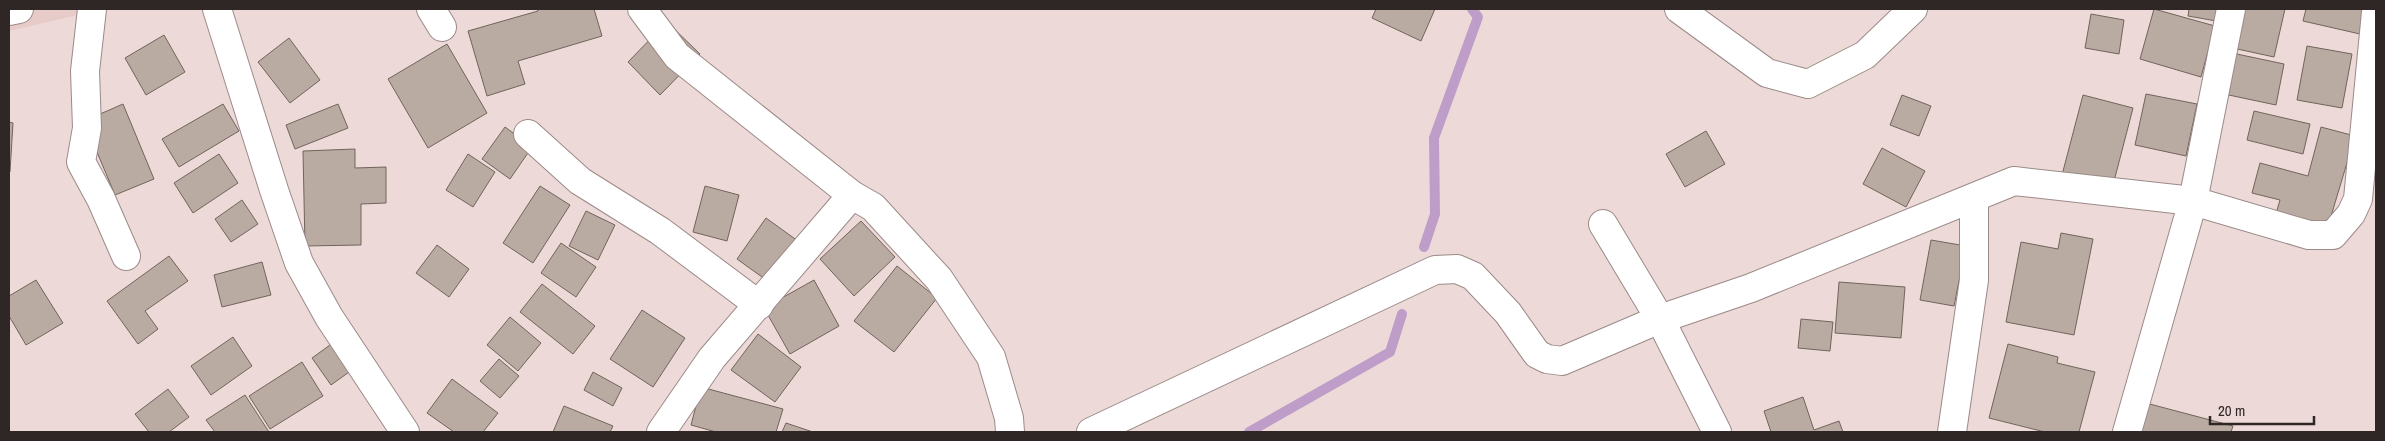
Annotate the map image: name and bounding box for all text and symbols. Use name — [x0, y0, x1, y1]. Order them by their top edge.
scale bar — [2210, 394, 2314, 426]
text: 20 m — [2218, 400, 2245, 421]

